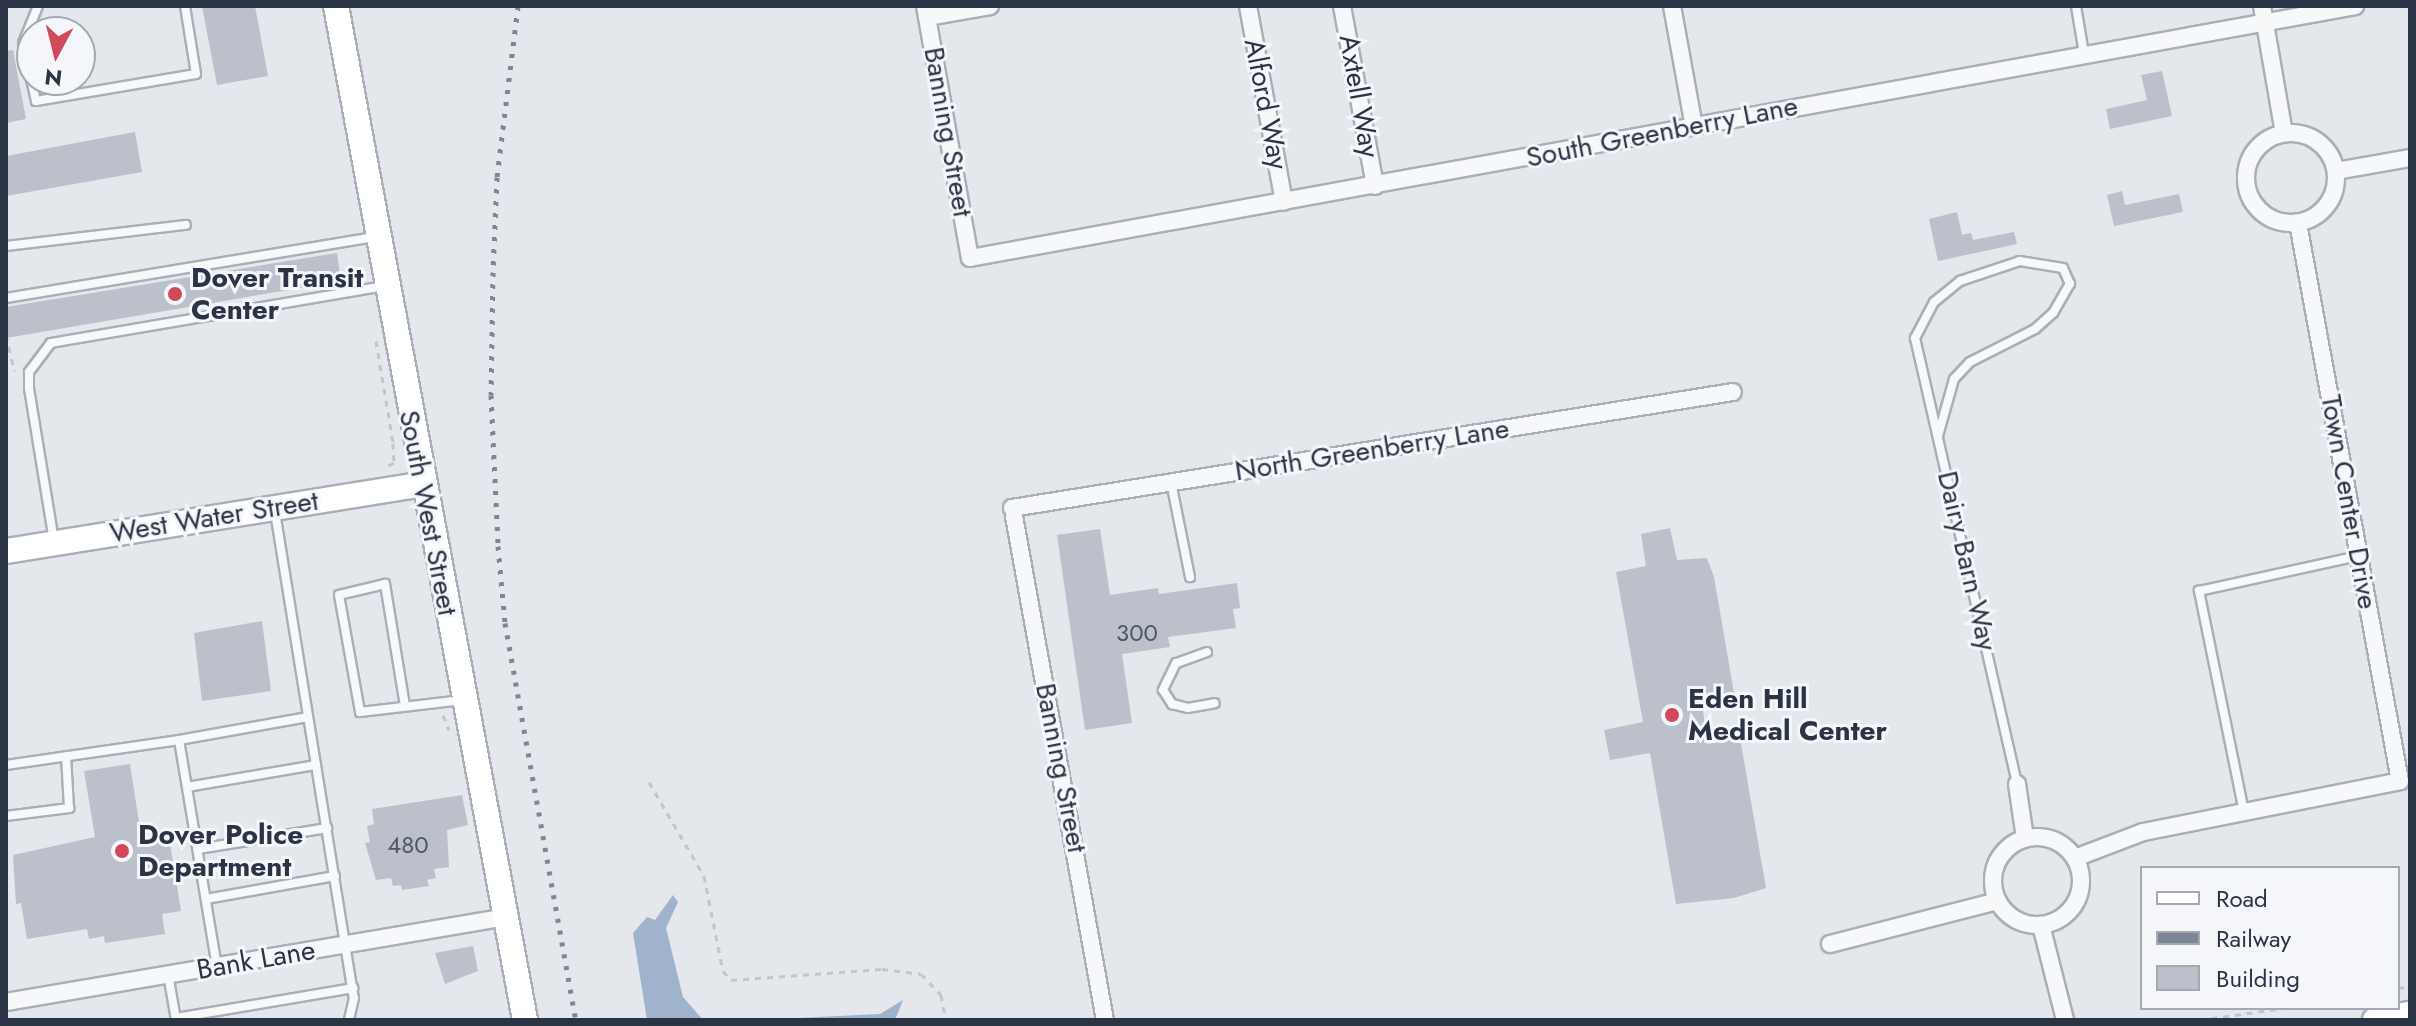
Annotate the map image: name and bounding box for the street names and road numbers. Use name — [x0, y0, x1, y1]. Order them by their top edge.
street label: Axtell Way — [1332, 32, 1386, 160]
street label: Alford Way — [1237, 36, 1295, 172]
street label: Banning Street — [917, 45, 979, 219]
street label: South Greenberry Lane — [1523, 89, 1801, 175]
street label: Town Center Drive — [2314, 392, 2384, 612]
street label: South West Street — [392, 408, 464, 618]
street label: North Greenberry Lane — [1232, 412, 1512, 488]
street label: Dairy Barn Way — [1930, 468, 2004, 654]
street label: West Water Street — [107, 484, 321, 550]
street label: Banning Street — [1028, 681, 1094, 855]
street label: Bank Lane — [194, 933, 318, 987]

